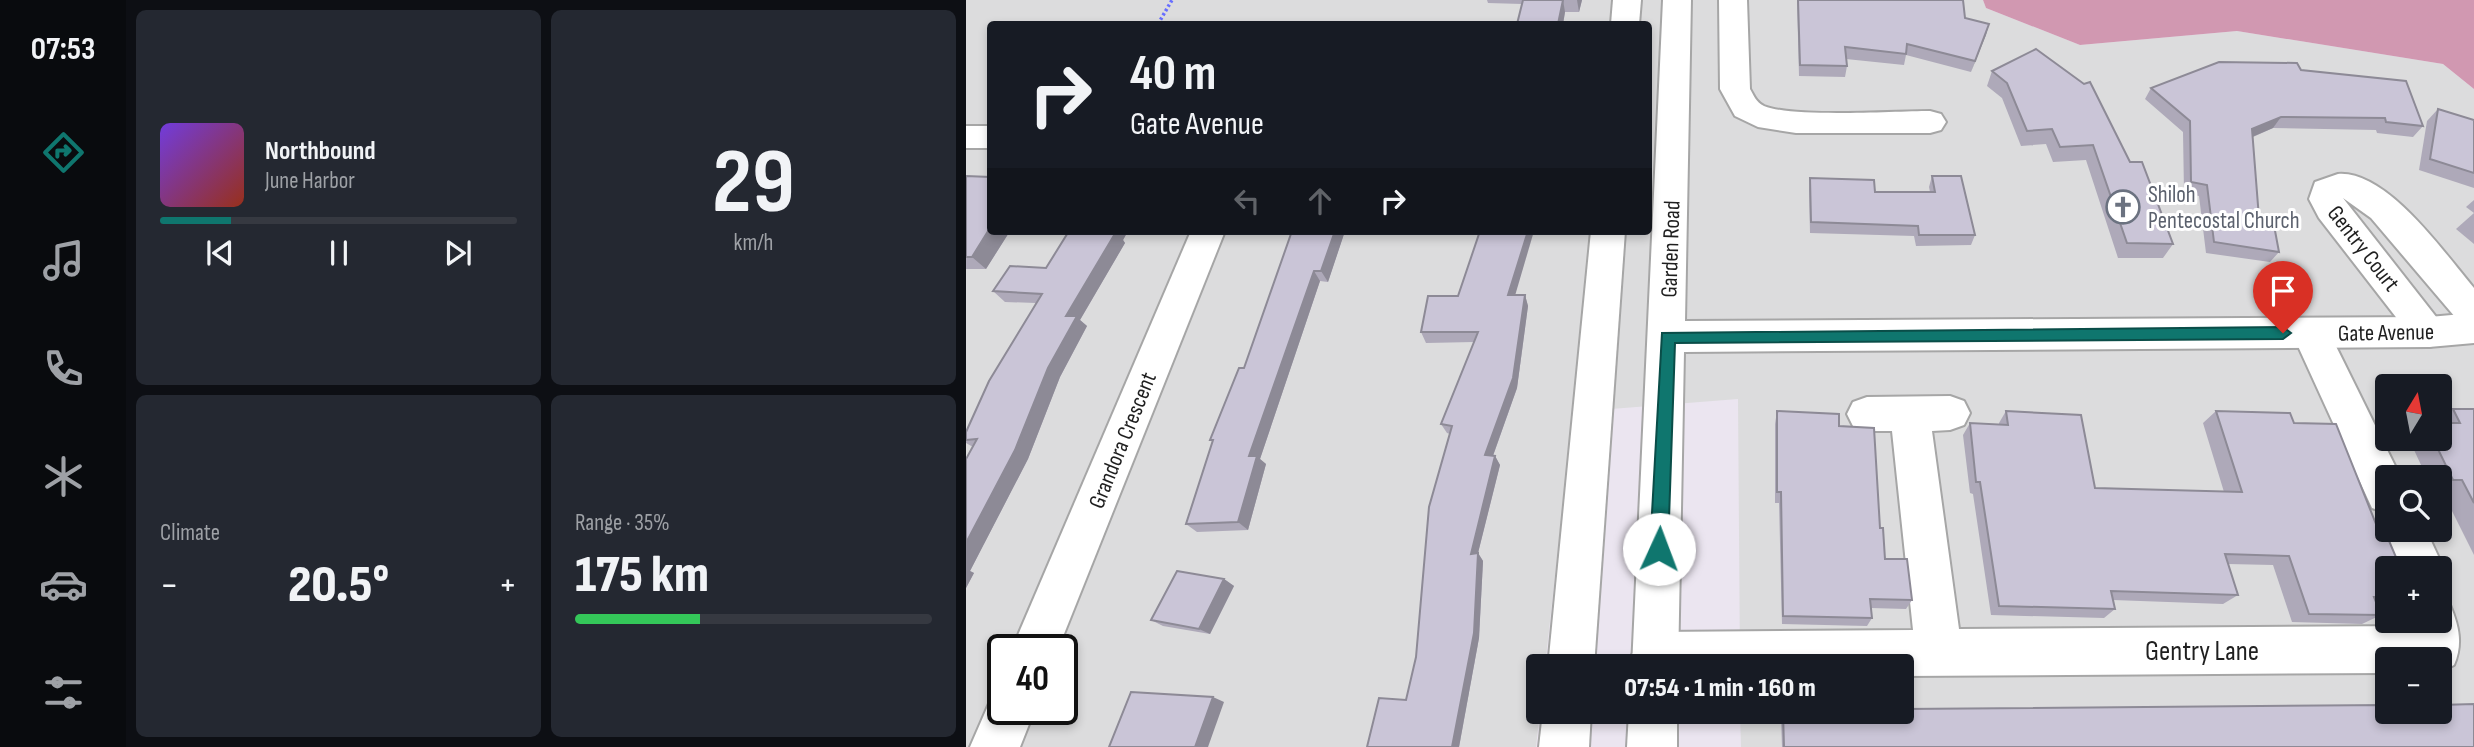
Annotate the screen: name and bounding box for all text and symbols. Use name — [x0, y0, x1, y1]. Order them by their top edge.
text: 07:53 — [31, 30, 95, 69]
text: 40 m — [1130, 45, 1216, 104]
icon: right — [1015, 49, 1106, 140]
text: Gate Avenue — [1130, 105, 1264, 144]
icon: directions — [39, 128, 88, 177]
text: 29 — [712, 129, 795, 238]
text: Northbound — [265, 136, 376, 167]
text: June Harbor — [265, 167, 355, 195]
place label: Shiloh Pentecostal Church — [2148, 181, 2300, 235]
icon: left — [1228, 182, 1266, 220]
icon: ahead — [1301, 182, 1339, 220]
icon: right — [1374, 182, 1412, 220]
church icon: Shiloh Pentecostal Church — [2104, 188, 2142, 226]
street label: Garden Road — [1655, 200, 1687, 298]
street label: Gentry Court — [2321, 200, 2405, 297]
text: km/h — [734, 229, 773, 257]
icon: previous — [201, 234, 239, 272]
icon: pause — [320, 234, 358, 272]
icon: next — [439, 234, 477, 272]
icon: music — [39, 236, 88, 285]
pin — [2253, 261, 2313, 333]
icon: arrive — [2264, 272, 2302, 310]
street label: Gate Avenue — [2338, 318, 2434, 348]
icon: phone — [39, 344, 88, 393]
street label: Grandora Crescent — [1083, 368, 1163, 513]
north arrow — [2375, 374, 2452, 452]
map controls — [2375, 374, 2452, 724]
icon: climate — [39, 452, 88, 501]
button: search — [2375, 465, 2452, 542]
text: Range · 35% — [575, 509, 670, 537]
position arrow — [1622, 512, 1696, 586]
text: Climate — [160, 519, 220, 547]
text: 175 km — [575, 544, 709, 607]
text: 20.5° — [288, 554, 389, 617]
button: + — [2375, 556, 2452, 633]
icon: car — [39, 560, 88, 609]
text: − — [160, 563, 179, 608]
text: + — [498, 563, 517, 608]
speed limit sign: 40 — [987, 634, 1078, 725]
street label: Gentry Lane — [2145, 635, 2259, 668]
button: − — [2375, 647, 2452, 724]
icon: filters — [39, 668, 88, 717]
text: 07:54 · 1 min · 160 m — [1624, 673, 1816, 704]

